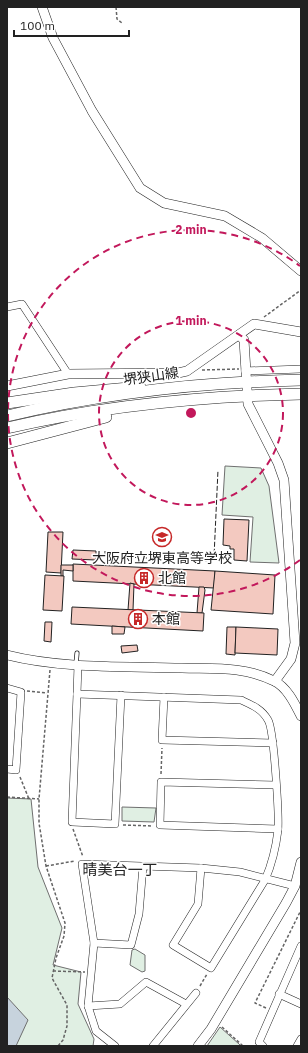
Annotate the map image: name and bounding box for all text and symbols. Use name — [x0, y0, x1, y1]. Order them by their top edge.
scale bar — [14, 12, 129, 38]
text: 100 m — [20, 18, 55, 33]
text: 2 min — [175, 222, 207, 237]
text: 1 min — [175, 313, 207, 328]
street label: 堺狭山線 — [122, 363, 180, 389]
centre of rings — [184, 406, 198, 420]
school or university icon: 大阪府立堺東高等学校 — [151, 526, 173, 548]
place label: 大阪府立堺東高等学校 — [92, 549, 232, 567]
building icon: 北館 — [133, 567, 155, 589]
place label: 北館 — [158, 569, 186, 587]
building icon: 本館 — [127, 608, 149, 630]
place label: 本館 — [152, 610, 180, 628]
district label: 晴美台一丁 — [82, 860, 158, 879]

